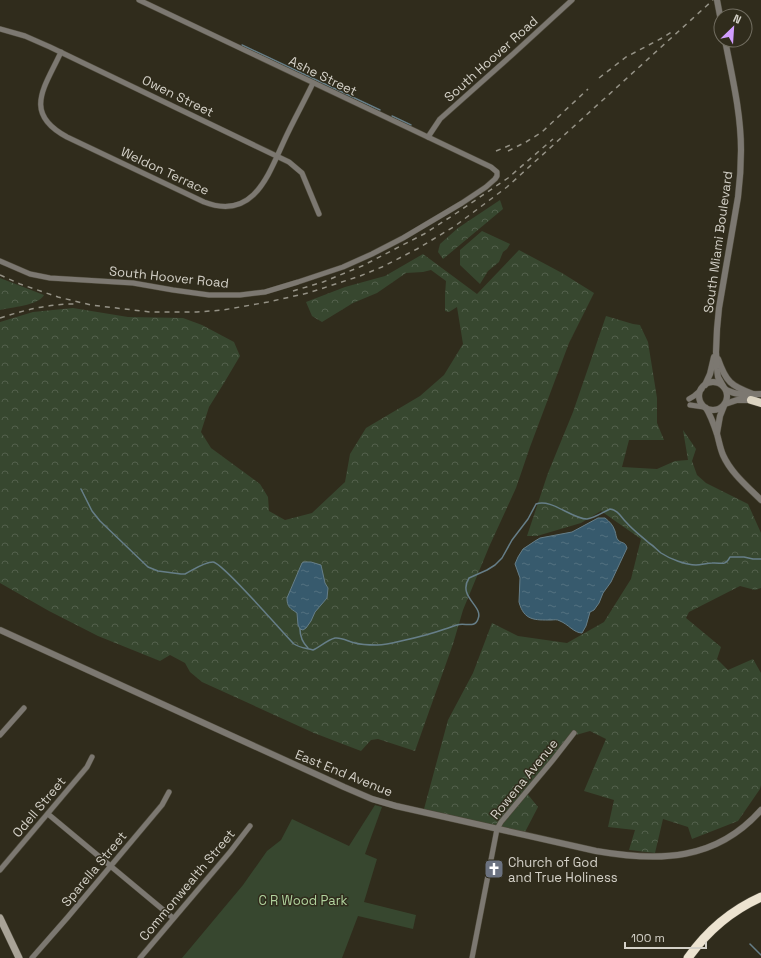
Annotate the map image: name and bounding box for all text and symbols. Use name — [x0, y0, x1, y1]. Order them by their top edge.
north arrow — [713, 8, 753, 48]
text: N — [731, 11, 744, 27]
street label: South Hoover Road — [441, 12, 541, 106]
street label: Ashe Street — [286, 52, 360, 100]
street label: Owen Street — [139, 71, 217, 121]
street label: Weldon Terrace — [118, 143, 212, 199]
street label: South Miami Boulevard — [700, 170, 736, 314]
street label: South Hoover Road — [108, 262, 230, 292]
street label: Rowena Avenue — [486, 735, 562, 823]
street label: East End Avenue — [293, 746, 395, 800]
street label: Odell Street — [9, 773, 69, 841]
street label: Commonwealth Street — [135, 826, 239, 944]
street label: Sparella Street — [58, 828, 130, 910]
place label: Church of God and True Holiness — [508, 854, 618, 886]
church icon: Church of God and True Holiness — [483, 858, 505, 880]
park label: C R Wood Park — [258, 892, 348, 909]
scale bar — [625, 924, 706, 950]
text: 100 m — [631, 930, 665, 946]

